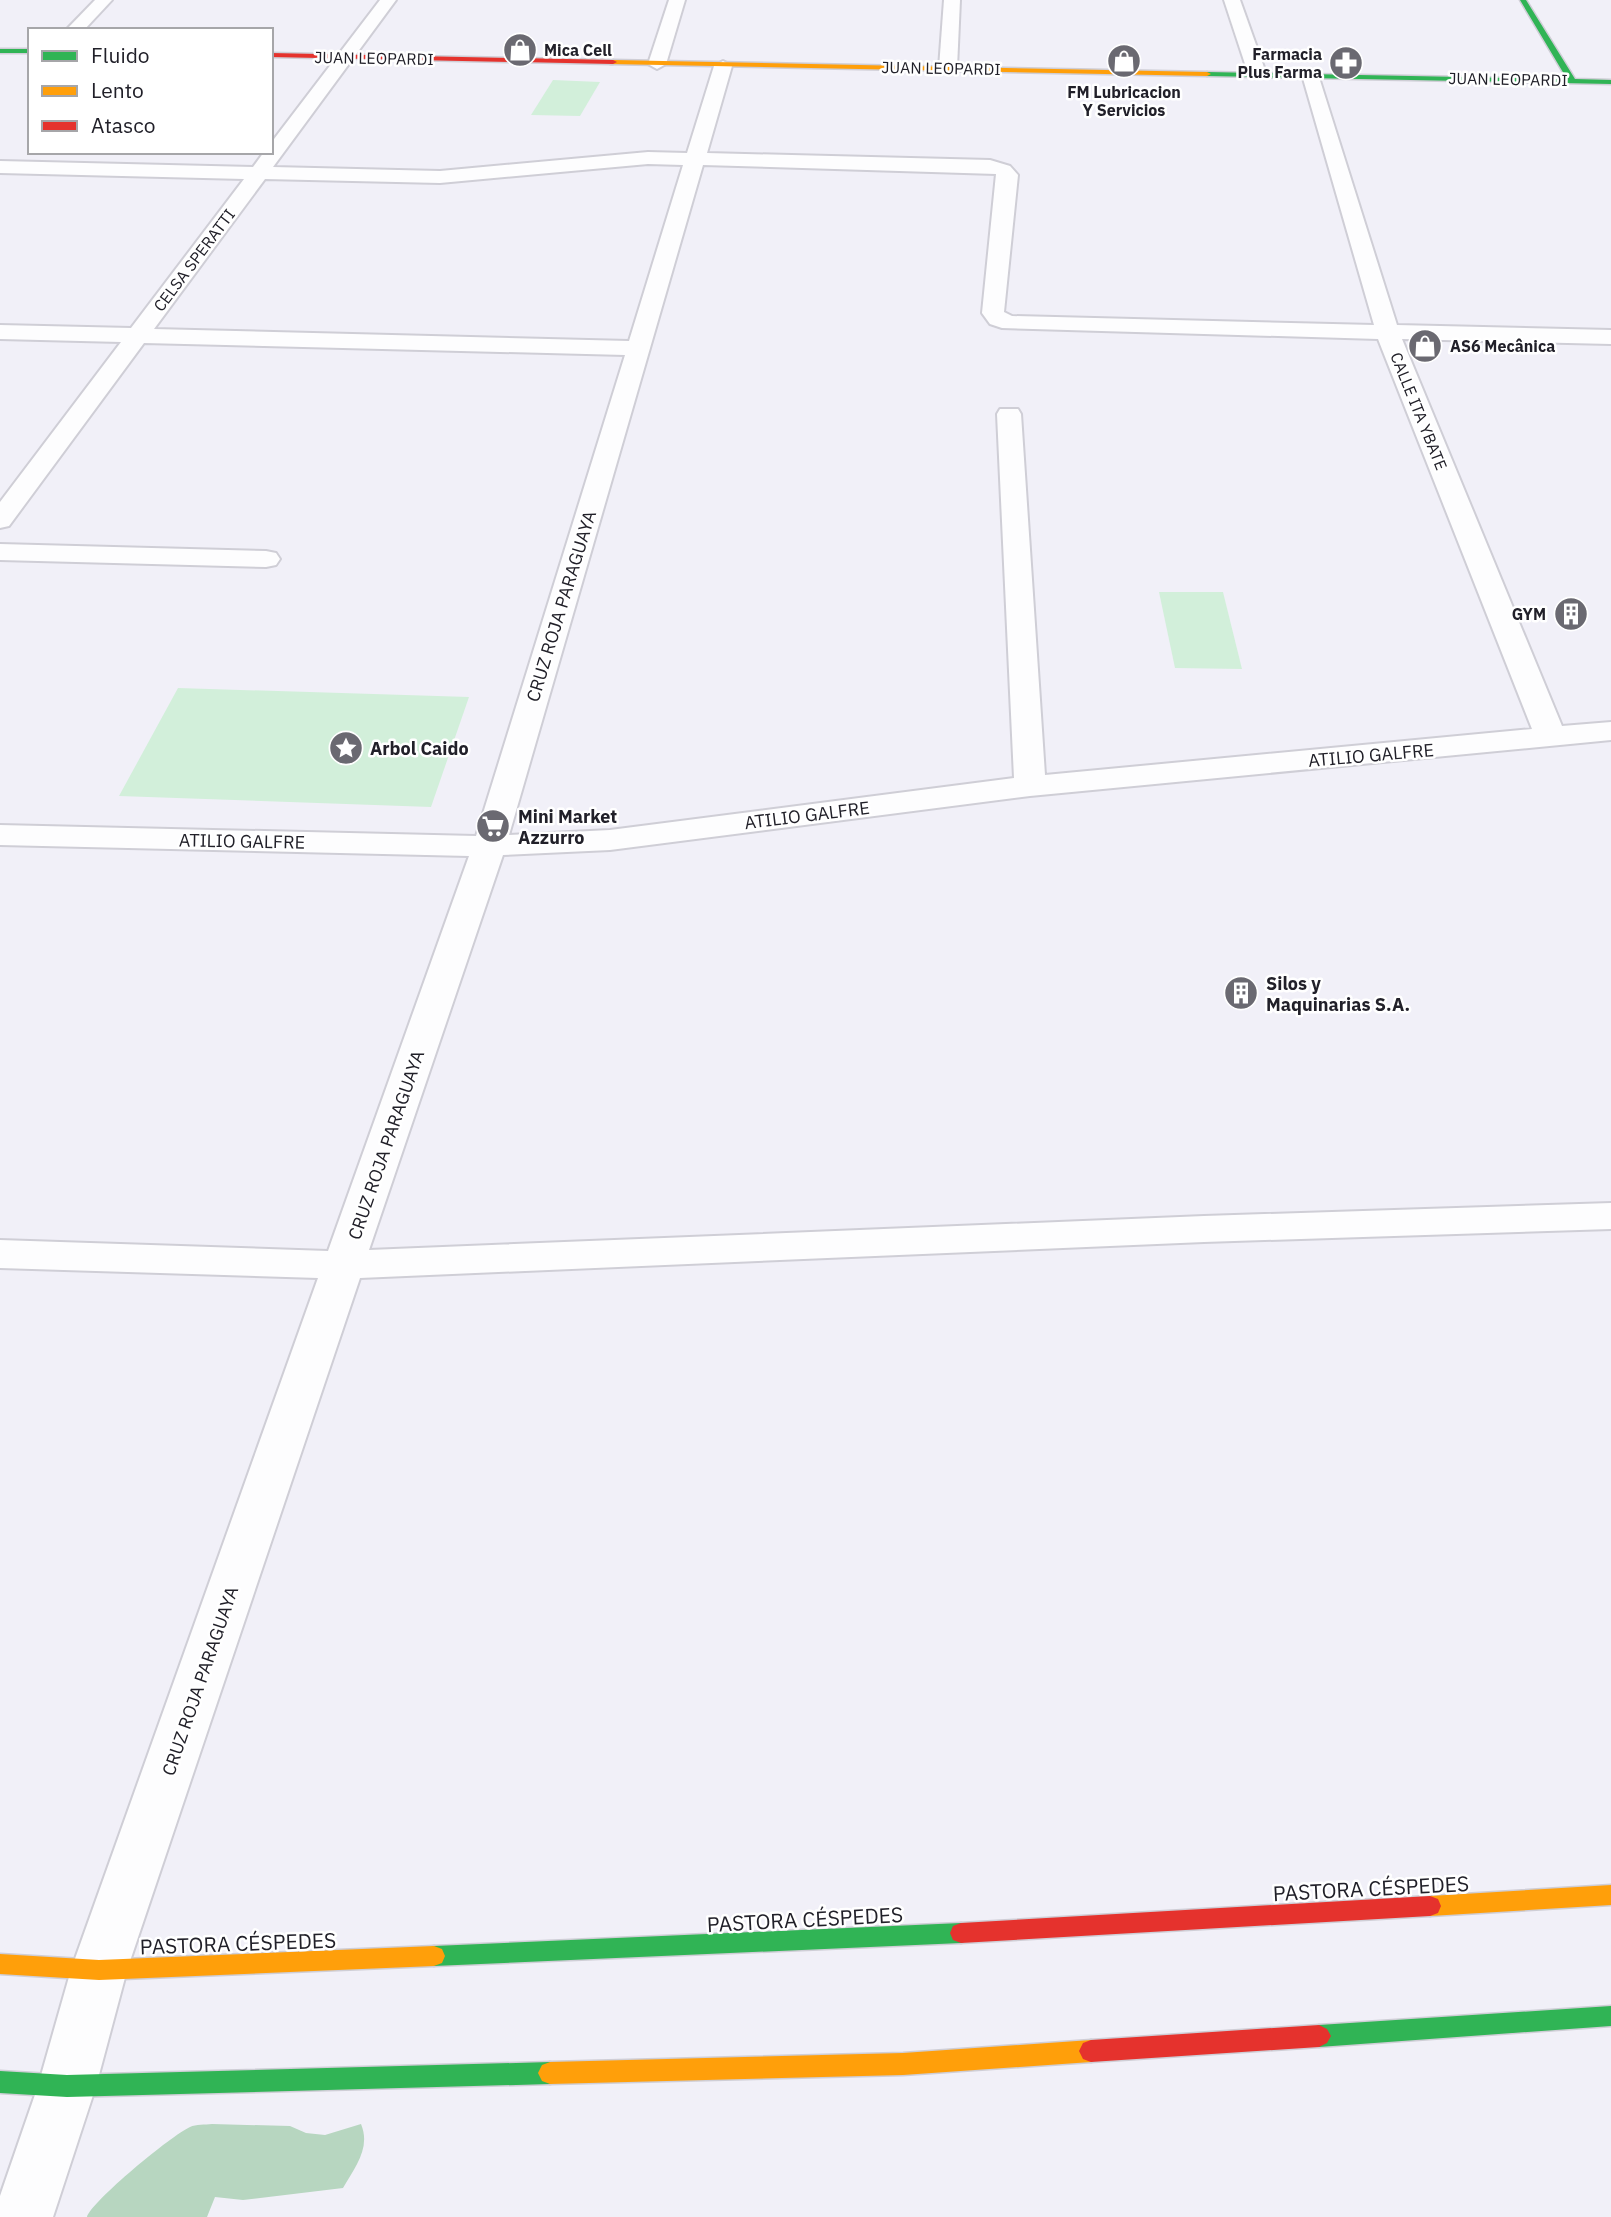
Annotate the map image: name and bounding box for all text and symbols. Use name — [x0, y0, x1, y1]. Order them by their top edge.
legend — [28, 28, 273, 154]
shop icon: Mica Cell — [501, 31, 539, 69]
place label: Mica Cell — [544, 40, 612, 60]
text: Fluido — [91, 41, 150, 69]
shop icon: FM Lubricacion Y Servicios — [1105, 42, 1143, 80]
place label: Farmacia Plus Farma — [1238, 44, 1322, 82]
pharmacy icon: Farmacia Plus Farma — [1327, 44, 1365, 82]
street label: JUAN LEOPARDI — [314, 47, 434, 69]
street label: JUAN LEOPARDI — [881, 57, 1001, 79]
street label: JUAN LEOPARDI — [1448, 68, 1568, 90]
text: Lento — [91, 76, 144, 104]
place label: FM Lubricacion Y Servicios — [1067, 82, 1181, 120]
text: Atasco — [91, 111, 155, 139]
street label: CELSA SPERATTI — [149, 205, 239, 315]
shop icon: AS6 Mecânica — [1406, 327, 1444, 365]
place label: AS6 Mecânica — [1450, 336, 1555, 356]
street label: CALLE ITA YBATE — [1386, 349, 1452, 473]
street label: CRUZ ROJA PARAGUAYA — [521, 507, 601, 704]
building icon: GYM — [1552, 595, 1590, 633]
place label: GYM — [1512, 604, 1546, 624]
place icon: Arbol Caido — [327, 729, 365, 767]
place label: Arbol Caido — [370, 737, 469, 760]
street label: ATILIO GALFRE — [1307, 738, 1435, 772]
street label: ATILIO GALFRE — [743, 796, 871, 834]
place label: Mini Market Azzurro — [518, 805, 617, 849]
supermarket icon: Mini Market Azzurro — [474, 807, 512, 845]
street label: ATILIO GALFRE — [179, 828, 305, 854]
place label: Silos y Maquinarias S.A. — [1266, 972, 1410, 1016]
building icon: Silos y Maquinarias S.A. — [1222, 974, 1260, 1012]
street label: CRUZ ROJA PARAGUAYA — [343, 1047, 429, 1243]
street label: CRUZ ROJA PARAGUAYA — [157, 1583, 243, 1779]
street label: PASTORA CÉSPEDES — [1272, 1869, 1470, 1907]
street label: PASTORA CÉSPEDES — [706, 1900, 904, 1938]
street label: PASTORA CÉSPEDES — [139, 1926, 337, 1960]

